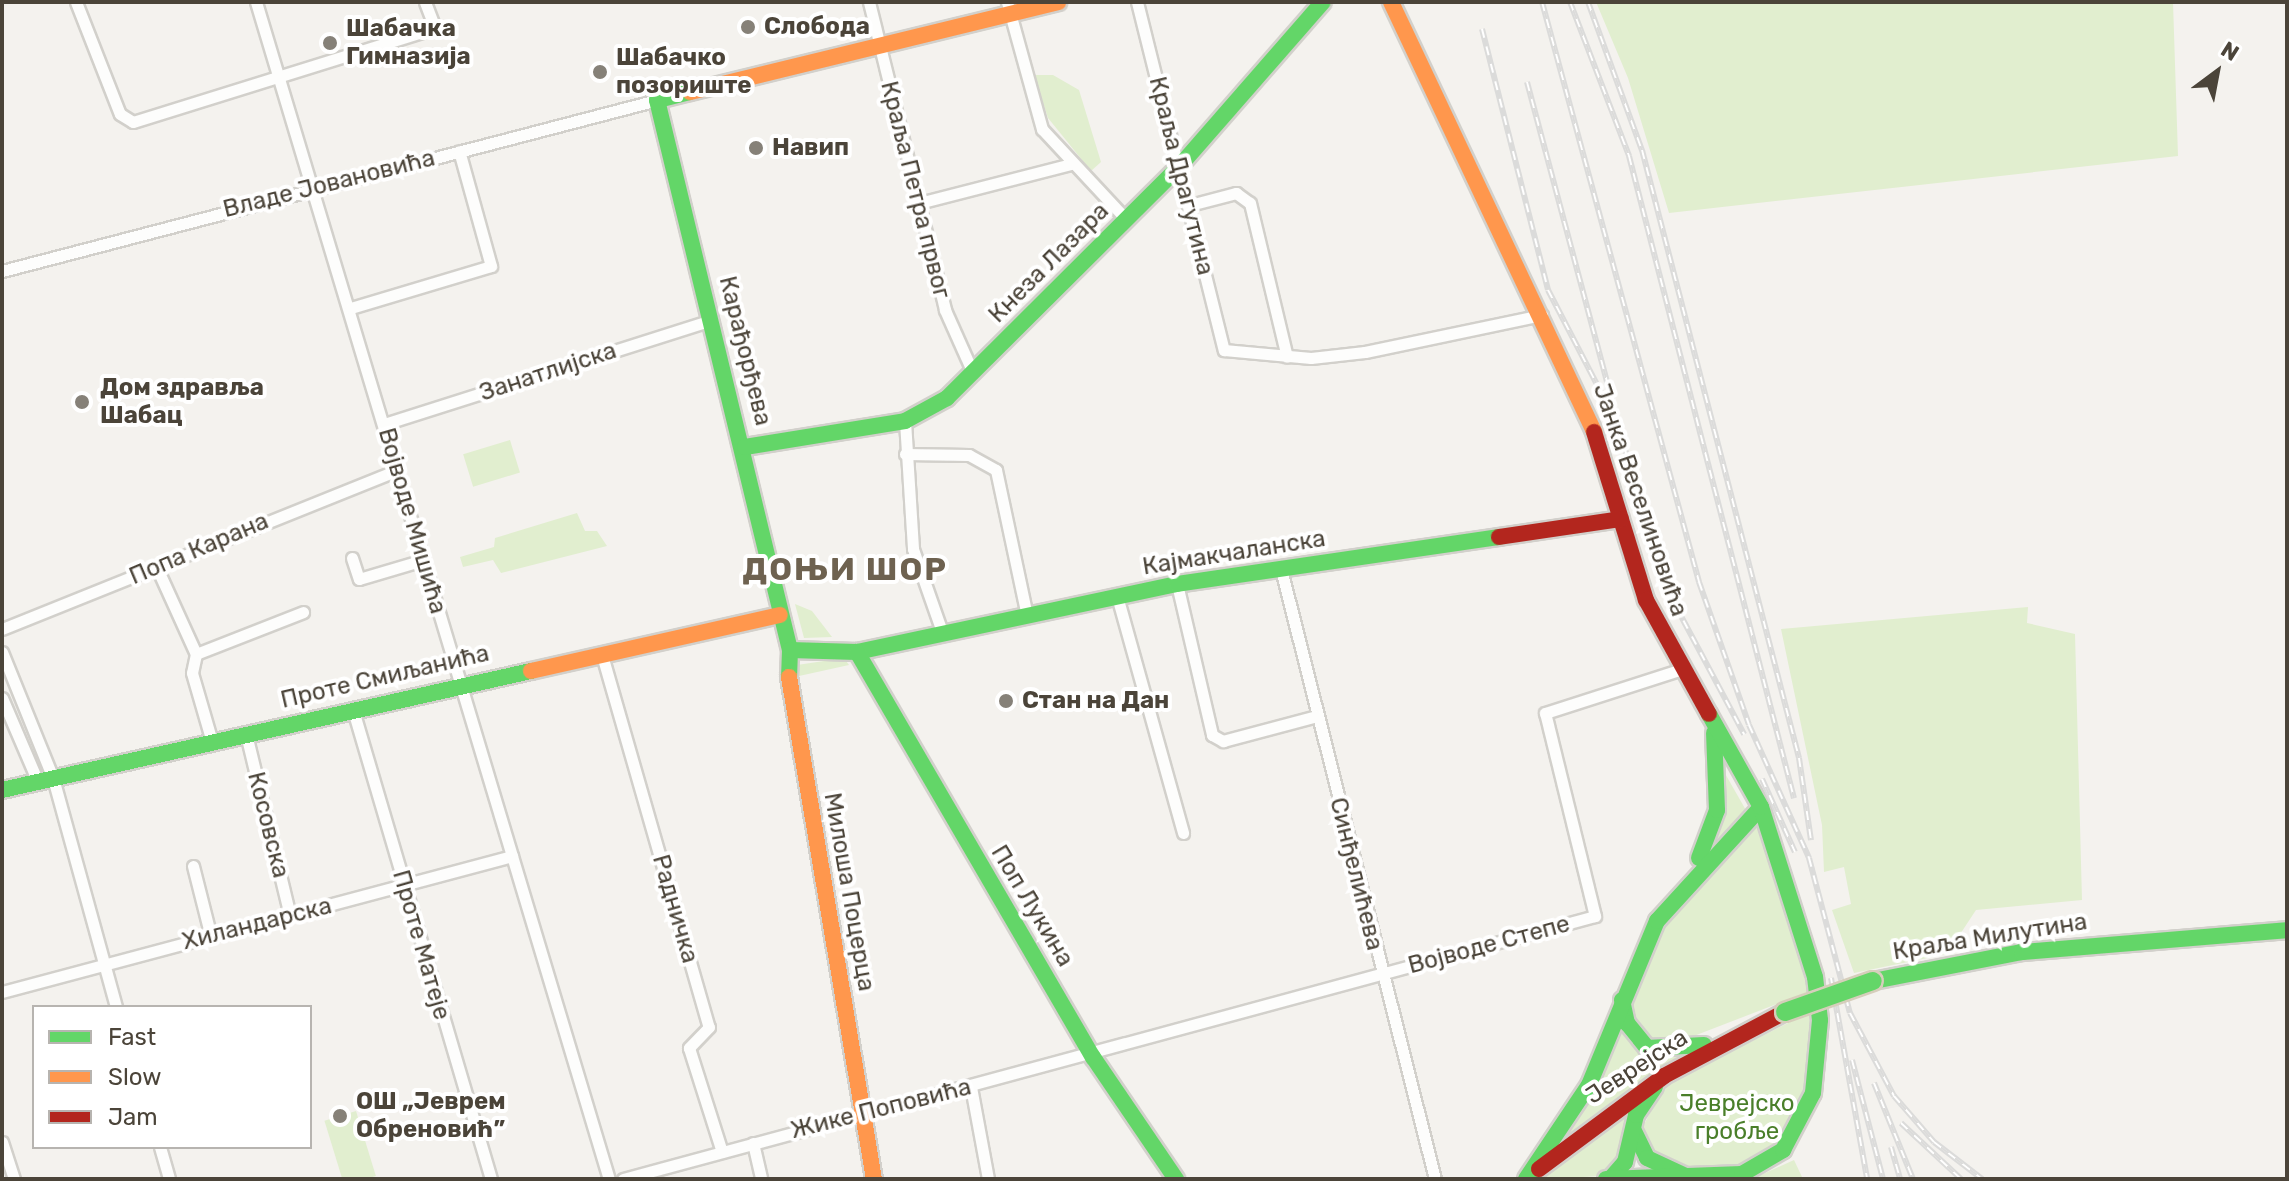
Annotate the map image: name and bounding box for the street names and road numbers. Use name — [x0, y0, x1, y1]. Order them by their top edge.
street label: Краља Драгутина — [1142, 74, 1220, 278]
street label: Краља Петра првог — [874, 78, 956, 302]
street label: Владе Јовановића — [220, 144, 438, 224]
street label: Кнеза Лазара — [983, 197, 1115, 329]
street label: Карађорђева — [713, 273, 777, 429]
street label: Занатлијска — [476, 336, 620, 408]
street label: Јанка Веселиновића — [1587, 380, 1693, 620]
street label: Војводе Мишића — [372, 425, 452, 617]
street label: Попа Карана — [125, 507, 273, 591]
street label: Кајмакчаланска — [1140, 524, 1328, 582]
street label: Проте Смиљанића — [278, 639, 492, 715]
street label: Косовска — [241, 769, 295, 881]
street label: Милоша Поцерца — [817, 791, 881, 993]
street label: Синђелићева — [1323, 795, 1389, 953]
street label: Поп Лукина — [985, 840, 1079, 972]
street label: Радничка — [646, 851, 704, 967]
street label: Проте Матеје — [386, 867, 456, 1023]
street label: Хиландарска — [179, 892, 335, 956]
street label: Краља Милутина — [1891, 907, 2089, 967]
street label: Војводе Степе — [1405, 910, 1573, 980]
street label: Јеврејска — [1581, 1024, 1693, 1110]
street label: Жике Поповића — [788, 1073, 974, 1145]

